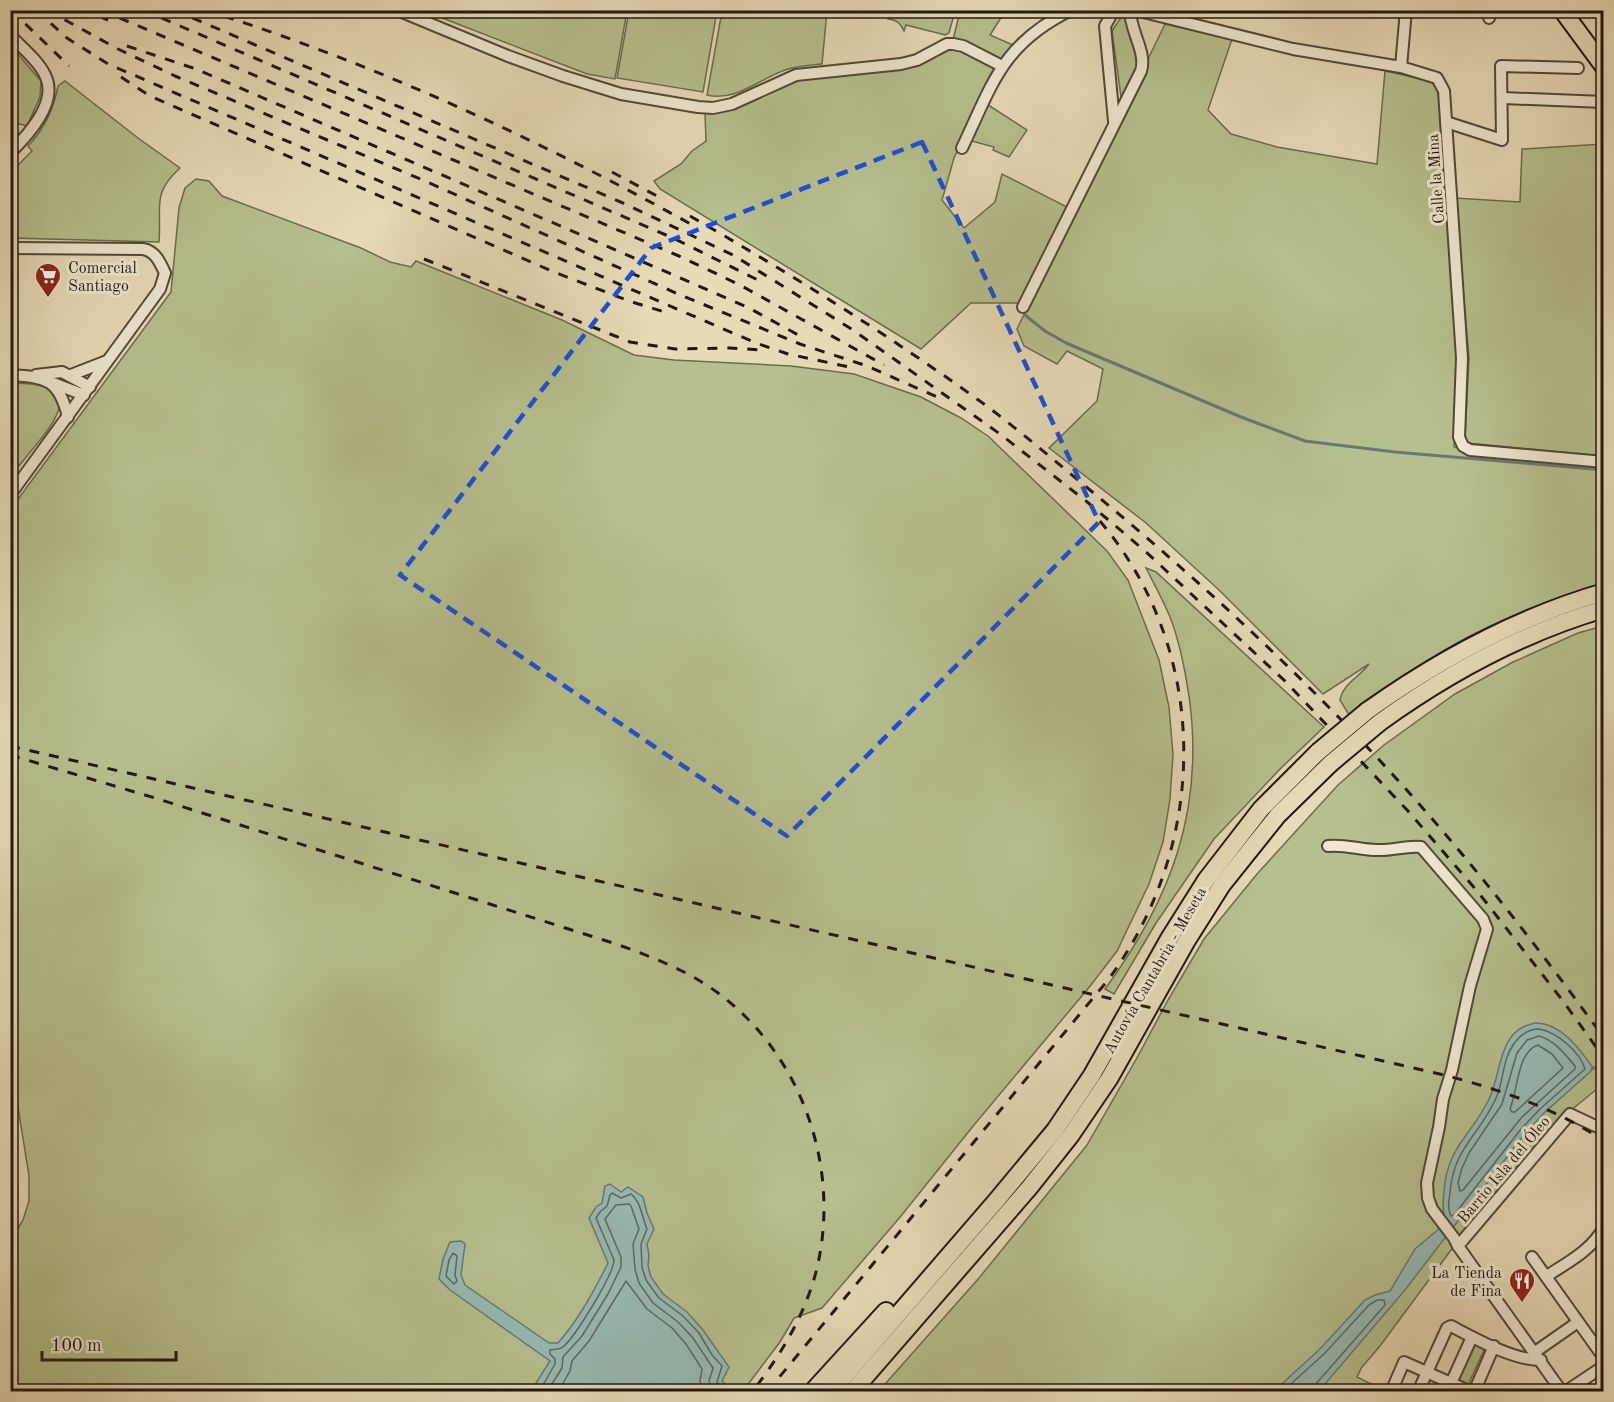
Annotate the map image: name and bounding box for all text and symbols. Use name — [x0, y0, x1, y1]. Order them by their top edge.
street label: Calle la Mina — [1426, 133, 1448, 224]
supermarket icon: Comercial Santiago — [33, 261, 63, 299]
place label: Comercial Santiago — [68, 261, 137, 295]
street label: Autovía Cantabria - Meseta — [1101, 885, 1210, 1057]
street label: Barrio Isla del Óleo — [1451, 1111, 1554, 1227]
place label: La Tienda de Fina — [1431, 1266, 1502, 1300]
restaurant icon: La Tienda de Fina — [1507, 1266, 1537, 1304]
scale bar — [42, 1324, 176, 1362]
text: 100 m — [51, 1337, 102, 1355]

